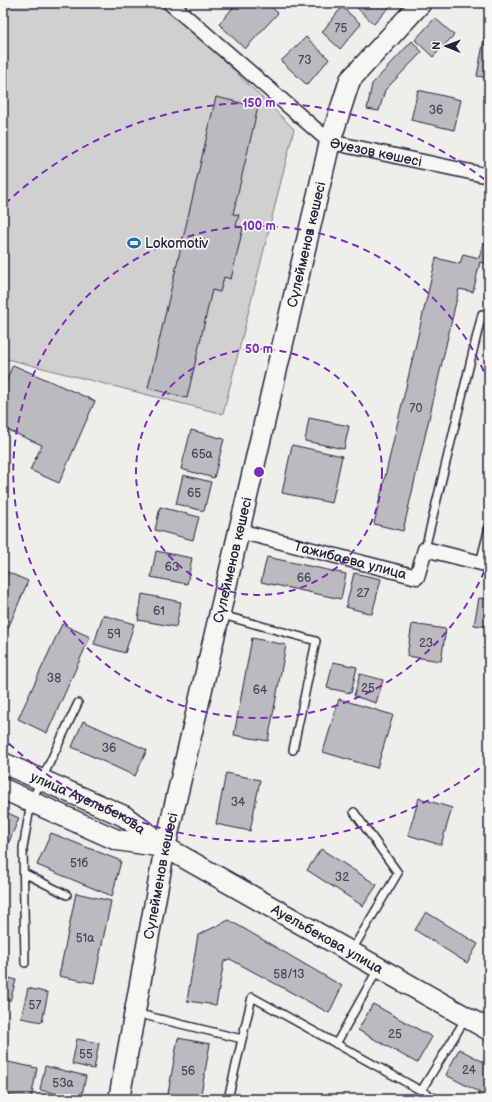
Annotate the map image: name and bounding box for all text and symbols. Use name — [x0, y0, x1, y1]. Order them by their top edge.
house number: 75 — [335, 21, 348, 36]
north arrow — [426, 26, 466, 66]
text: N — [430, 42, 443, 50]
house number: 73 — [298, 53, 312, 68]
text: 150 m — [243, 96, 275, 111]
house number: 36 — [429, 103, 443, 118]
street label: Әуезов көшесі — [328, 134, 424, 170]
street label: Сүлейменов көшесі — [284, 180, 329, 309]
text: 100 m — [242, 219, 276, 234]
sports icon: Lokomotiv — [126, 235, 142, 251]
place label: Lokomotiv — [145, 235, 209, 252]
text: 50 m — [245, 342, 273, 357]
house number: 70 — [410, 401, 422, 416]
house number: 65а — [191, 447, 213, 462]
centre of rings — [252, 465, 266, 479]
house number: 65 — [187, 486, 201, 501]
street label: Сүлейменов көшесі — [210, 495, 256, 625]
street label: Тажибаева улица — [292, 538, 409, 583]
house number: 63 — [165, 560, 179, 575]
house number: 66 — [297, 571, 311, 586]
house number: 27 — [357, 586, 370, 601]
house number: 61 — [153, 604, 165, 619]
house number: 59 — [107, 627, 121, 642]
house number: 23 — [419, 636, 433, 651]
house number: 38 — [47, 671, 61, 686]
house number: 25 — [361, 681, 375, 696]
house number: 64 — [253, 683, 268, 698]
house number: 36 — [102, 741, 116, 756]
street label: улица Ауельбекова — [28, 768, 149, 839]
house number: 34 — [231, 795, 246, 810]
street label: Сүлейменов көшесі — [140, 811, 182, 941]
house number: 51б — [70, 856, 88, 871]
house number: 32 — [335, 870, 349, 885]
street label: Ауельбекова улица — [267, 900, 387, 978]
house number: 51а — [76, 931, 94, 946]
house number: 58/13 — [273, 967, 305, 982]
house number: 57 — [29, 998, 41, 1013]
house number: 25 — [388, 1027, 402, 1042]
house number: 55 — [79, 1047, 93, 1062]
house number: 24 — [462, 1063, 477, 1078]
house number: 56 — [181, 1064, 195, 1079]
house number: 53а — [52, 1076, 74, 1091]

